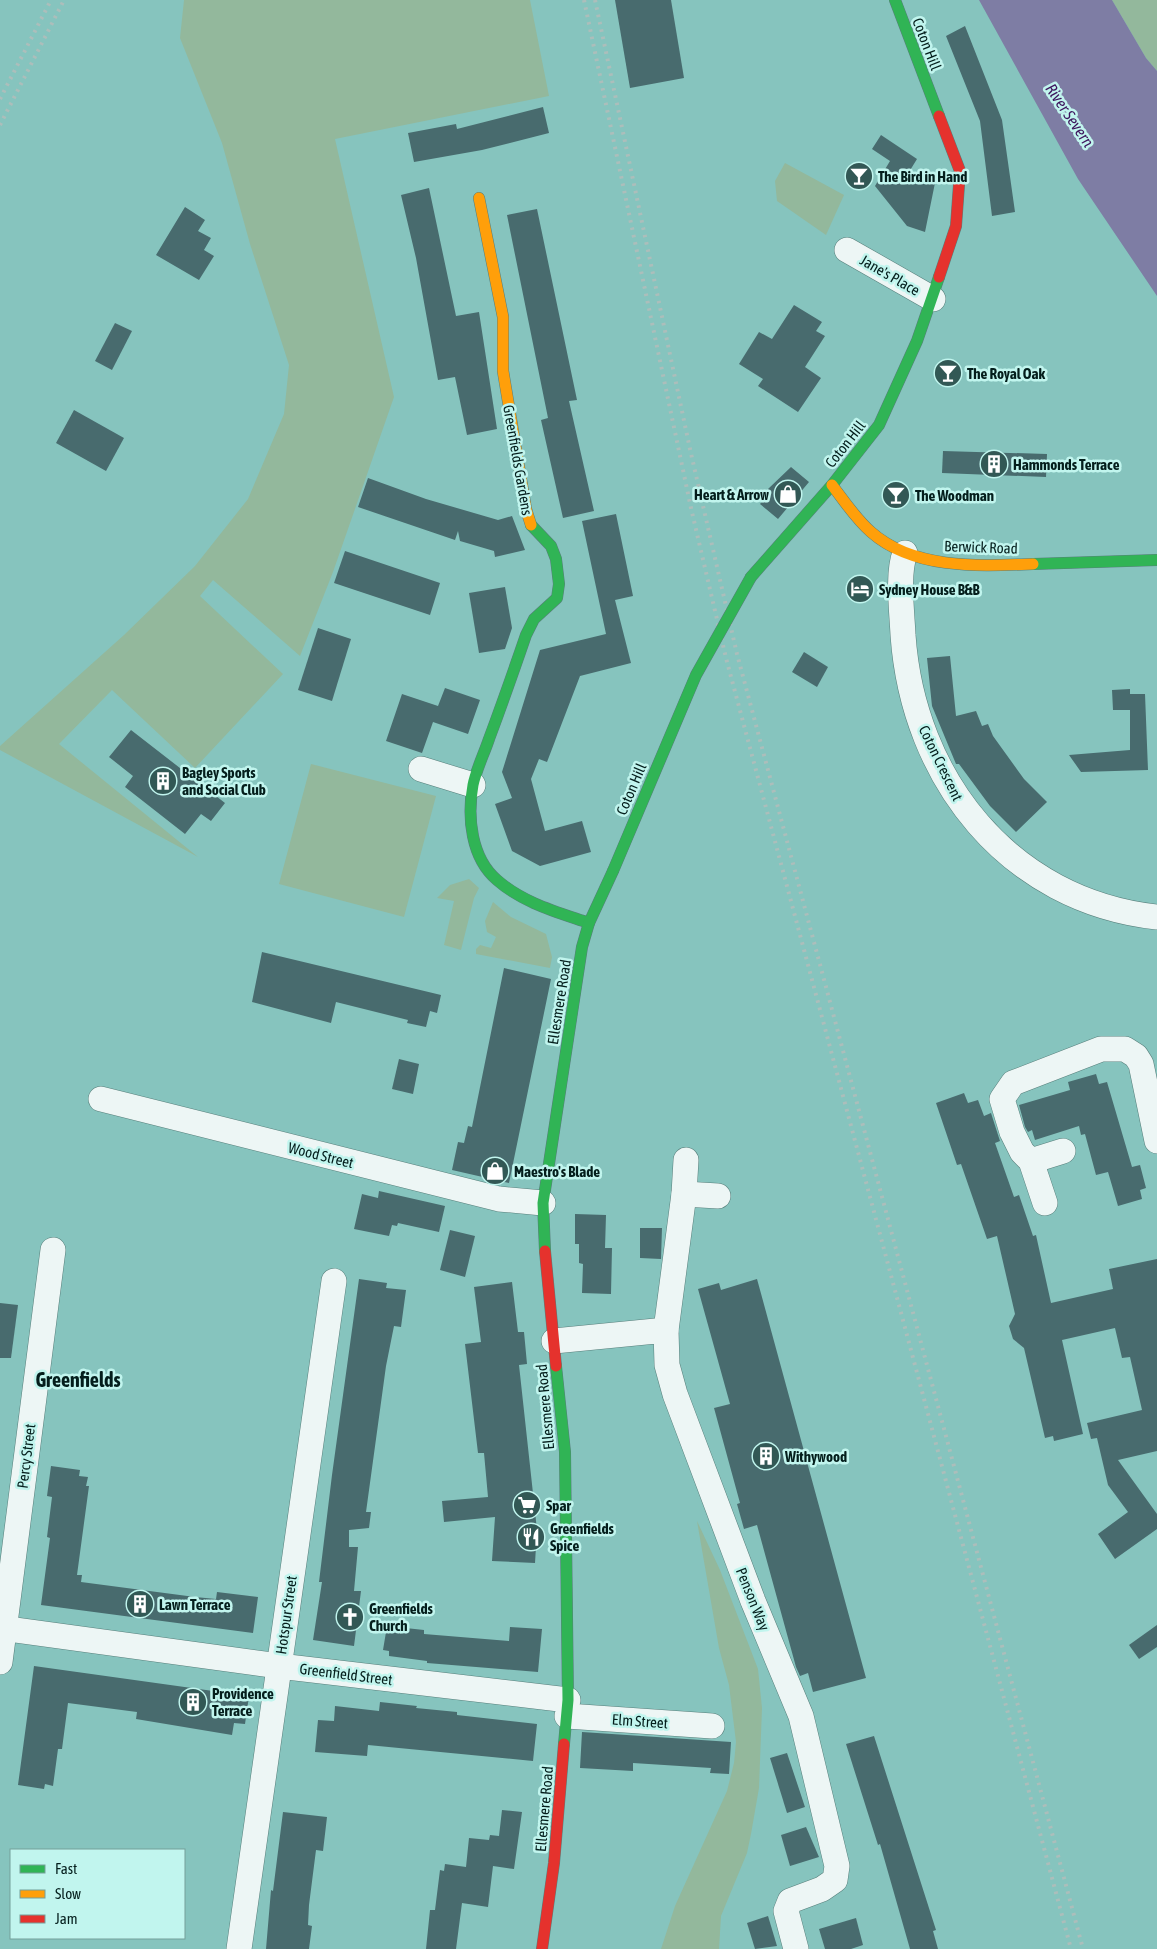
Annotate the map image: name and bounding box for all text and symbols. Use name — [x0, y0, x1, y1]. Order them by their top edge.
street label: Coton Hill — [909, 16, 945, 72]
water label: River Severn — [1042, 80, 1098, 150]
bar icon: The Bird in Hand — [844, 161, 874, 191]
place label: The Bird in Hand — [878, 168, 967, 185]
street label: Jane's Place — [857, 251, 923, 299]
bar icon: The Royal Oak — [933, 358, 963, 388]
place label: The Royal Oak — [967, 365, 1046, 382]
street label: Greenfields Gardens — [500, 404, 536, 516]
street label: Coton Hill — [822, 417, 868, 471]
building icon: Hammonds Terrace — [979, 449, 1009, 479]
place label: Hammonds Terrace — [1013, 456, 1120, 473]
shop icon: Heart & Arrow — [773, 479, 803, 509]
bar icon: The Woodman — [881, 480, 911, 510]
place label: Heart & Arrow — [694, 486, 769, 503]
place label: The Woodman — [915, 487, 994, 504]
street label: Berwick Road — [944, 537, 1018, 557]
hotel icon: Sydney House B&B — [845, 574, 875, 604]
place label: Sydney House B&B — [879, 581, 981, 598]
street label: Coton Crescent — [915, 723, 967, 803]
street label: Coton Hill — [613, 761, 649, 817]
place label: Bagley Sports and Social Club — [182, 764, 266, 798]
building icon: Bagley Sports and Social Club — [148, 766, 178, 796]
street label: Ellesmere Road — [544, 958, 574, 1046]
street label: Wood Street — [287, 1139, 355, 1171]
shop icon: Maestro's Blade — [480, 1156, 510, 1186]
place label: Maestro's Blade — [514, 1163, 600, 1180]
street label: Ellesmere Road — [533, 1364, 557, 1450]
district label: Greenfields — [35, 1368, 121, 1391]
street label: Percy Street — [14, 1423, 38, 1489]
building icon: Withywood — [751, 1441, 781, 1471]
place label: Withywood — [784, 1448, 847, 1465]
supermarket icon: Spar — [512, 1490, 542, 1520]
place label: Spar — [546, 1497, 571, 1514]
place label: Greenfields Spice — [550, 1520, 615, 1554]
restaurant icon: Greenfields Spice — [516, 1522, 546, 1552]
street label: Penson Way — [733, 1565, 773, 1633]
street label: Hotspur Street — [272, 1575, 300, 1655]
building icon: Lawn Terrace — [125, 1589, 155, 1619]
place label: Lawn Terrace — [159, 1596, 231, 1613]
place label: Greenfields Church — [369, 1600, 434, 1634]
church icon: Greenfields Church — [335, 1602, 365, 1632]
street label: Greenfield Street — [299, 1660, 393, 1688]
place label: Providence Terrace — [212, 1685, 274, 1719]
building icon: Providence Terrace — [178, 1687, 208, 1717]
street label: Elm Street — [611, 1711, 669, 1731]
street label: Ellesmere Road — [532, 1766, 556, 1852]
legend — [10, 1849, 185, 1939]
text: Fast — [55, 1860, 77, 1877]
text: Slow — [55, 1885, 81, 1902]
text: Jam — [55, 1910, 78, 1927]

